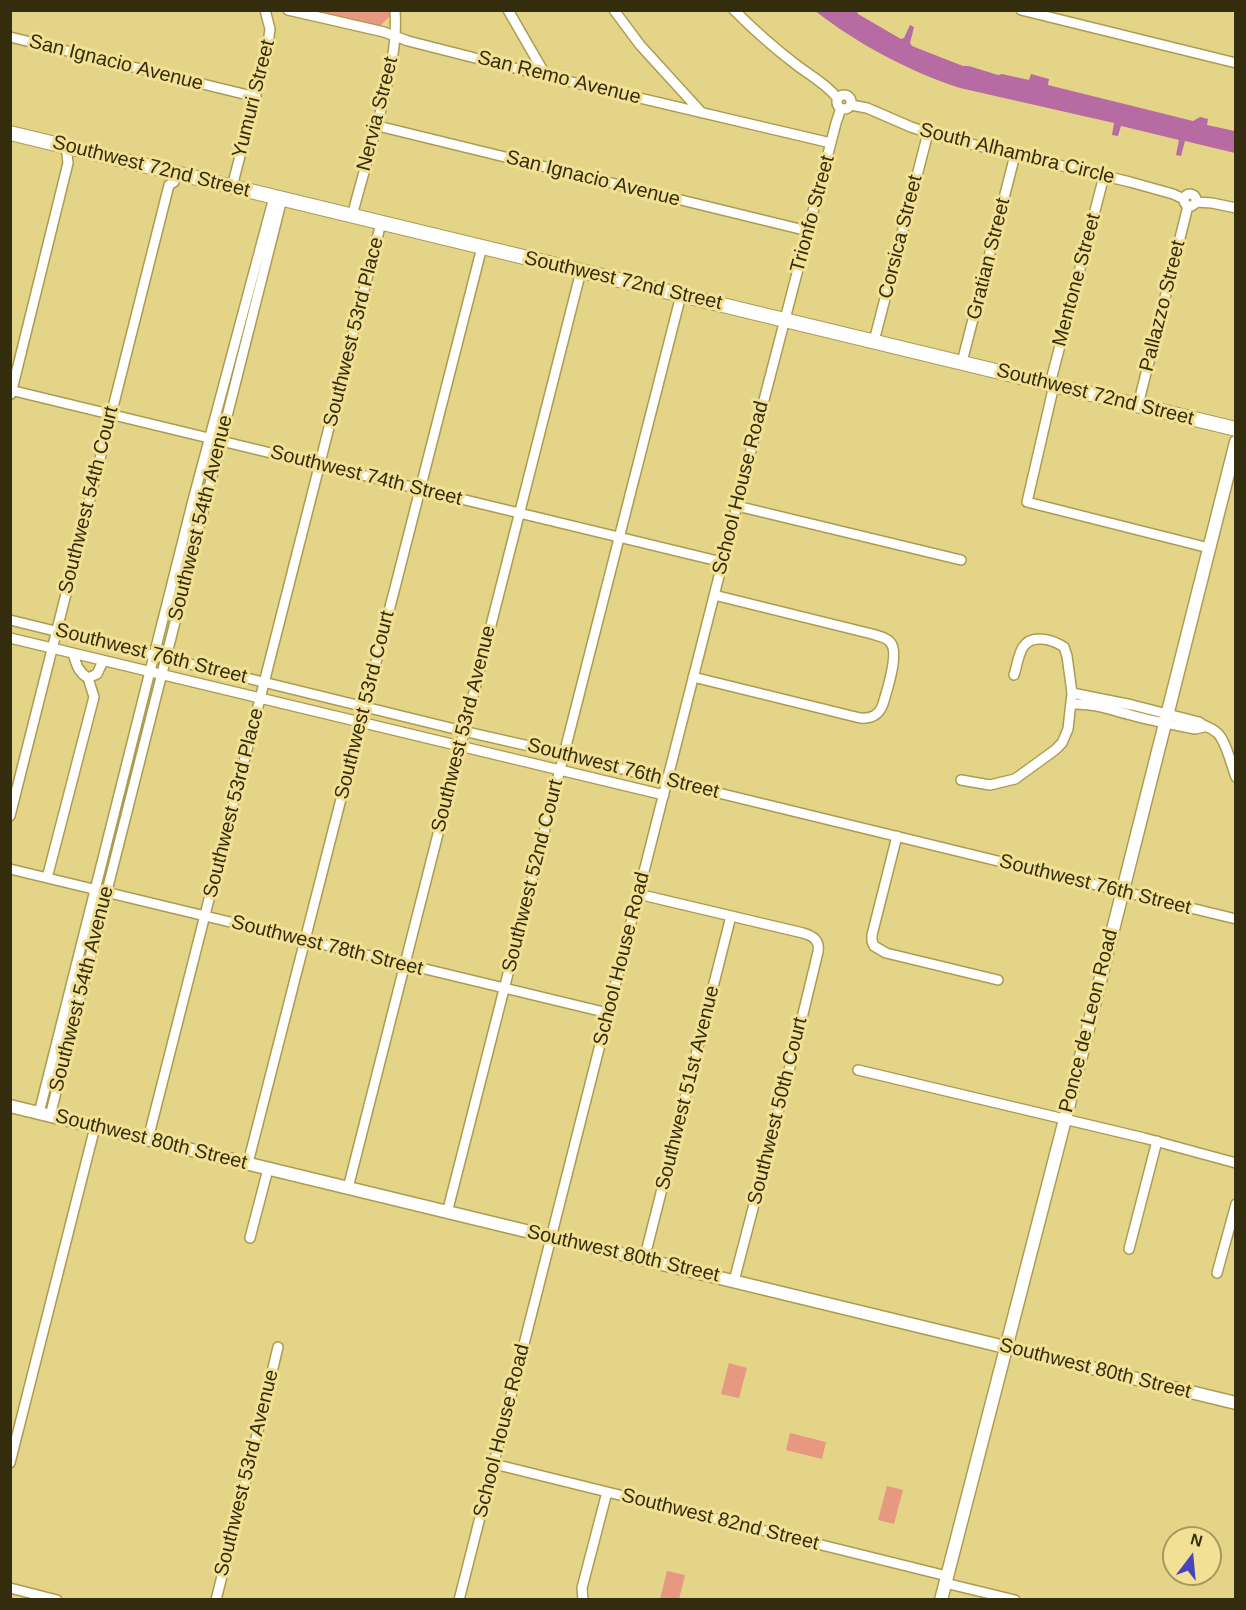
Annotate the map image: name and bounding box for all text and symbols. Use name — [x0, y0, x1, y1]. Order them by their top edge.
street label: San Ignacio Avenue — [26, 30, 206, 96]
street label: Yumuri Street — [228, 37, 280, 161]
street label: San Remo Avenue — [475, 46, 643, 110]
street label: Nervia Street — [352, 54, 404, 174]
street label: South Alhambra Circle — [917, 118, 1117, 190]
street label: Southwest 72nd Street — [50, 131, 252, 203]
street label: San Ignacio Avenue — [503, 146, 683, 212]
street label: Trionfo Street — [786, 153, 840, 275]
street label: Corsica Street — [874, 173, 928, 301]
street label: Gratian Street — [962, 196, 1016, 322]
street label: Mentone Street — [1048, 211, 1106, 349]
street label: Southwest 53rd Place — [319, 235, 389, 429]
street label: Pallazzo Street — [1135, 238, 1191, 374]
street label: Southwest 72nd Street — [522, 247, 724, 315]
street label: Southwest 72nd Street — [994, 359, 1196, 431]
street label: School House Road — [708, 399, 774, 577]
street label: Southwest 54th Court — [54, 404, 124, 596]
street label: Southwest 54th Avenue — [164, 413, 238, 623]
street label: Southwest 74th Street — [268, 441, 464, 511]
street label: Southwest 53rd Court — [330, 608, 400, 802]
street label: Southwest 76th Street — [53, 619, 249, 689]
street label: Southwest 53rd Avenue — [427, 623, 501, 835]
street label: Southwest 53rd Place — [199, 706, 269, 900]
street label: Southwest 76th Street — [525, 734, 721, 804]
street label: Southwest 52nd Court — [497, 777, 569, 975]
street label: Southwest 76th Street — [997, 850, 1193, 920]
street label: School House Road — [589, 870, 655, 1048]
street label: Southwest 54th Avenue — [45, 884, 119, 1094]
street label: Southwest 78th Street — [229, 911, 425, 981]
street label: Ponce de Leon Road — [1055, 927, 1123, 1115]
street label: Southwest 51st Avenue — [651, 983, 725, 1193]
street label: Southwest 50th Court — [743, 1015, 813, 1207]
street label: Southwest 80th Street — [53, 1105, 249, 1175]
street label: Southwest 80th Street — [524, 1220, 722, 1288]
street label: Southwest 80th Street — [997, 1334, 1193, 1404]
street label: School House Road — [469, 1342, 535, 1520]
street label: Southwest 53rd Avenue — [210, 1367, 284, 1579]
street label: Southwest 82nd Street — [619, 1484, 821, 1556]
north arrow — [1162, 1526, 1222, 1586]
text: N — [1189, 1530, 1204, 1550]

